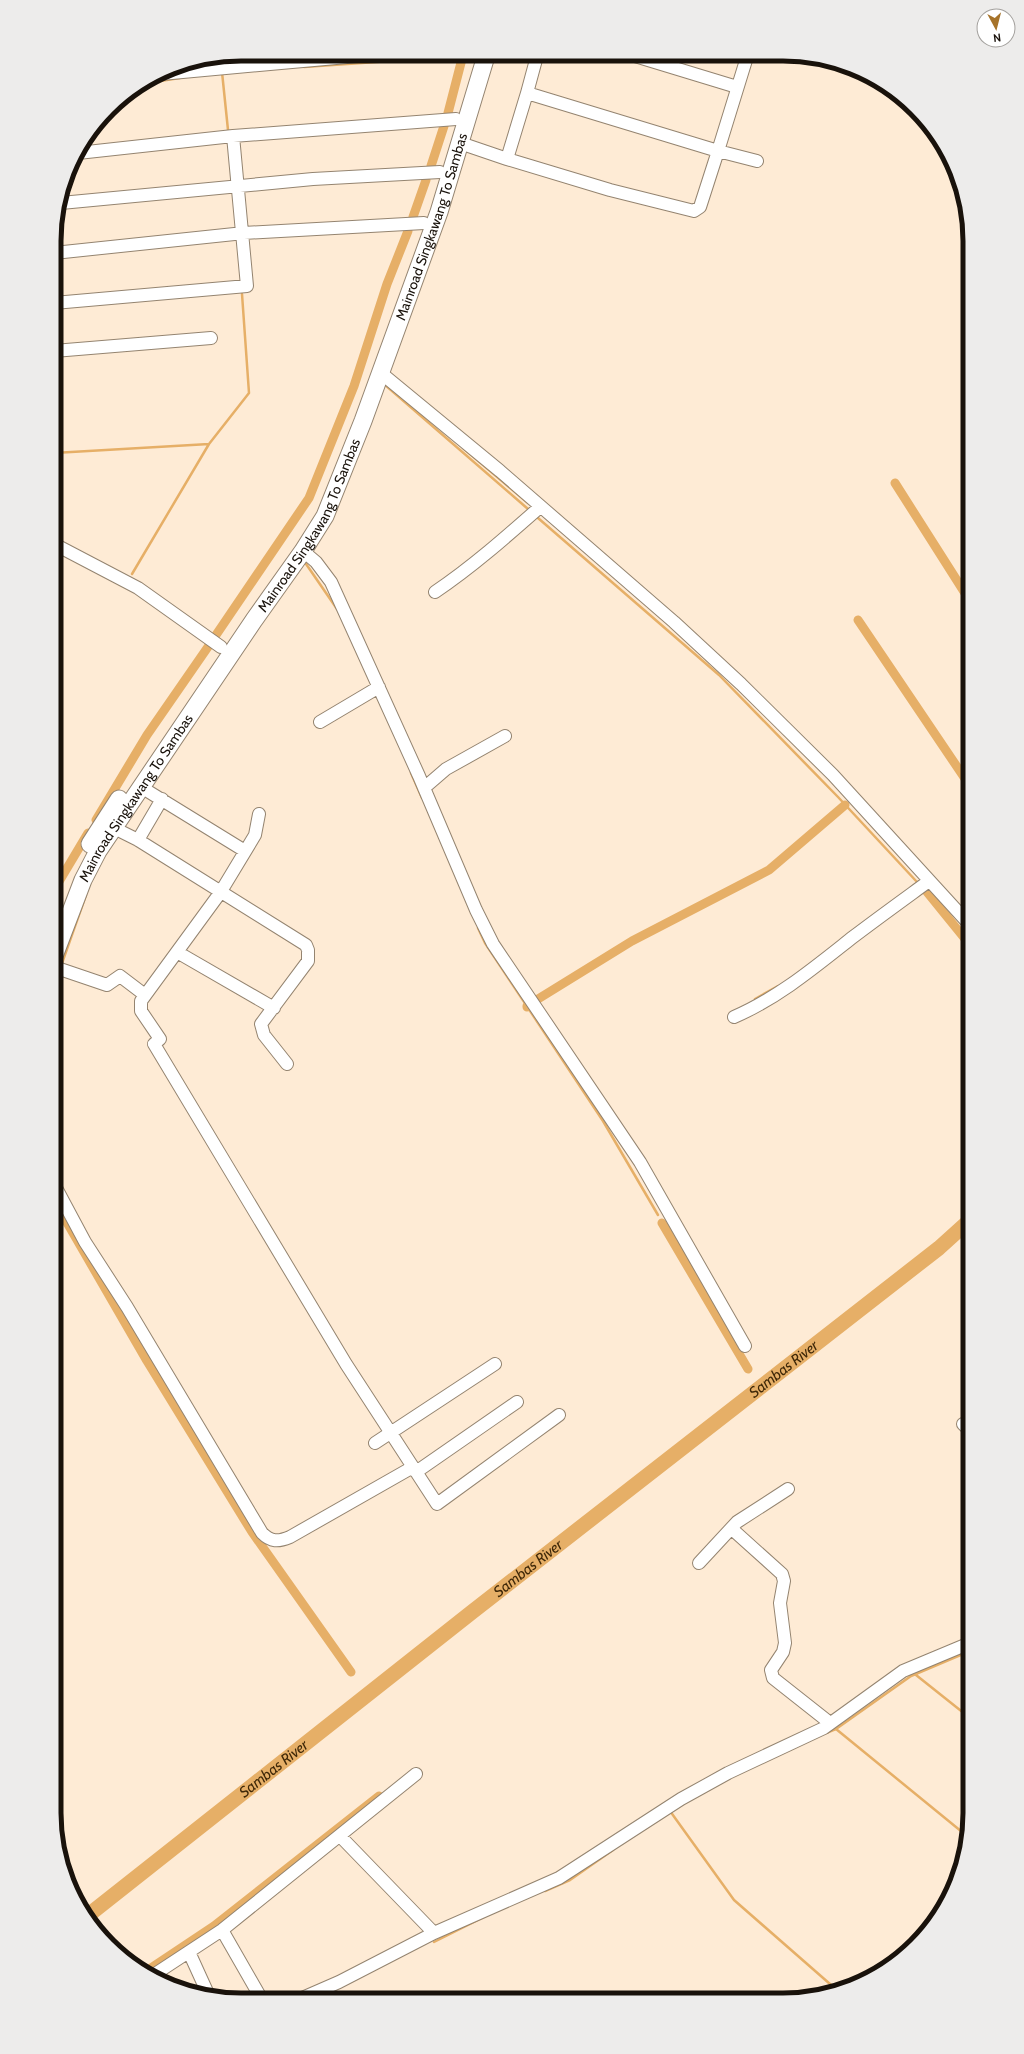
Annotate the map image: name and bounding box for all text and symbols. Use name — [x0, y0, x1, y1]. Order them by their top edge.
north arrow — [976, 8, 1016, 48]
text: N — [993, 31, 1002, 45]
street label: Mainroad Singkawang To Sambas — [391, 131, 471, 323]
street label: Mainroad Singkawang To Sambas — [254, 436, 364, 615]
street label: Mainroad Singkawang To Sambas — [75, 710, 197, 885]
water label: Sambas River — [745, 1336, 823, 1402]
water label: Sambas River — [490, 1535, 567, 1601]
water label: Sambas River — [236, 1735, 313, 1802]

